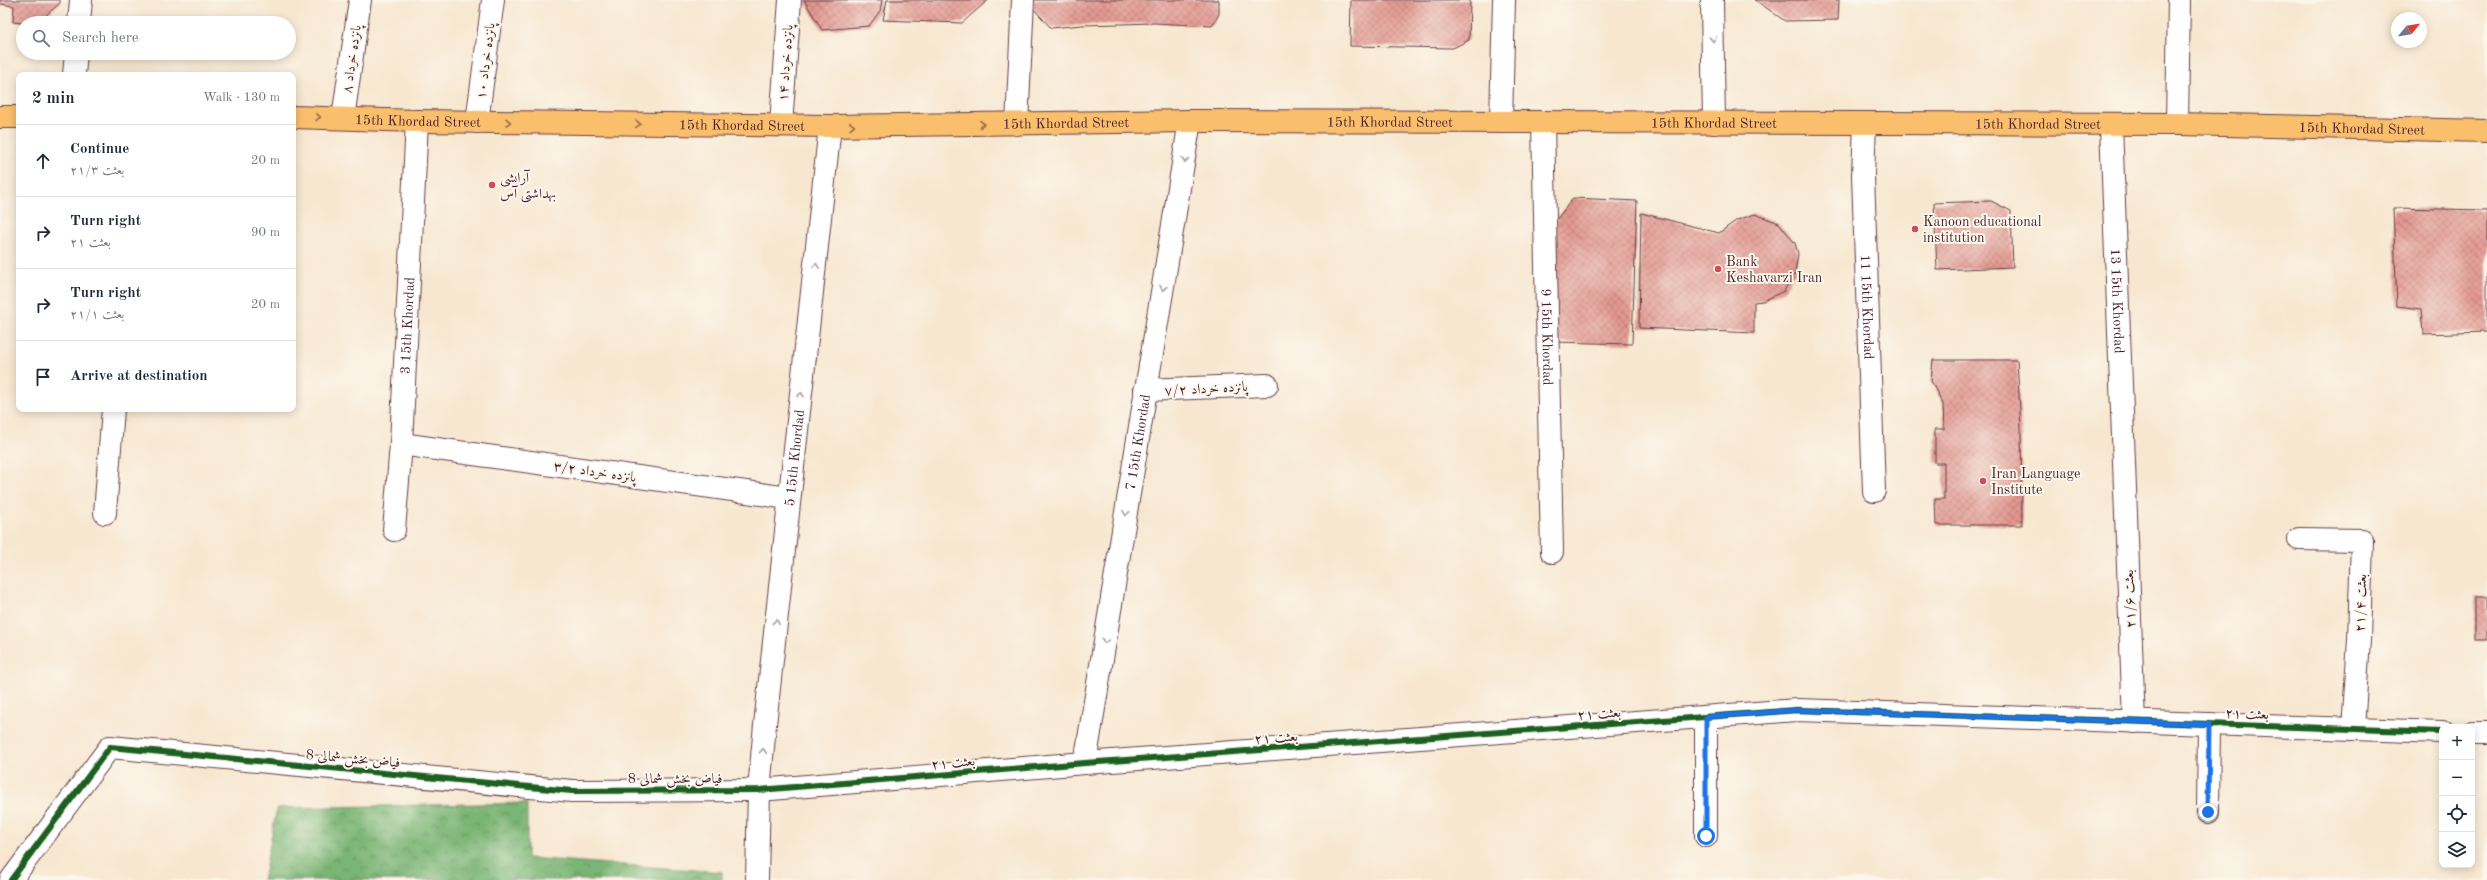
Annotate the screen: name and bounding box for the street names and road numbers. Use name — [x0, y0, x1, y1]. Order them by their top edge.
street label: پانزده خرداد ۱۰ — [474, 21, 501, 101]
street label: پانزده خرداد ۸ — [340, 23, 367, 95]
street label: پانزده خرداد ۱۴ — [776, 23, 799, 102]
street label: 15th Khordad Street — [355, 113, 481, 130]
street label: 15th Khordad Street — [1327, 115, 1453, 130]
street label: 15th Khordad Street — [1003, 116, 1129, 132]
street label: 15th Khordad Street — [1651, 116, 1777, 131]
street label: 15th Khordad Street — [1975, 117, 2101, 132]
street label: 15th Khordad Street — [679, 118, 805, 134]
street label: 15th Khordad Street — [2299, 121, 2425, 138]
street label: 13 15th Khordad — [2108, 248, 2126, 354]
street label: 11 15th Khordad — [1858, 254, 1875, 360]
street label: 3 15th Khordad — [398, 277, 417, 374]
street label: 9 15th Khordad — [1538, 288, 1555, 386]
street label: پانزده خرداد ۷/۲ — [1164, 380, 1250, 401]
street label: 7 15th Khordad — [1124, 393, 1153, 492]
street label: 5 15th Khordad — [783, 409, 807, 507]
street label: پانزده خرداد ۳/۲ — [552, 459, 638, 488]
street label: بعثت ۲۱/۶ — [2122, 569, 2139, 628]
street label: بعثت ۲۱/۴ — [2353, 573, 2370, 632]
street label: بعثت ۲۱ — [1577, 705, 1622, 724]
street label: بعثت ۲۱ — [2225, 706, 2269, 723]
street label: بعثت ۲۱ — [1254, 729, 1299, 748]
street label: فیاض بخش شمالی 8 — [305, 748, 401, 772]
street label: بعثت ۲۱ — [931, 754, 976, 773]
street label: فیاض بخش شمالی 8 — [628, 772, 722, 788]

